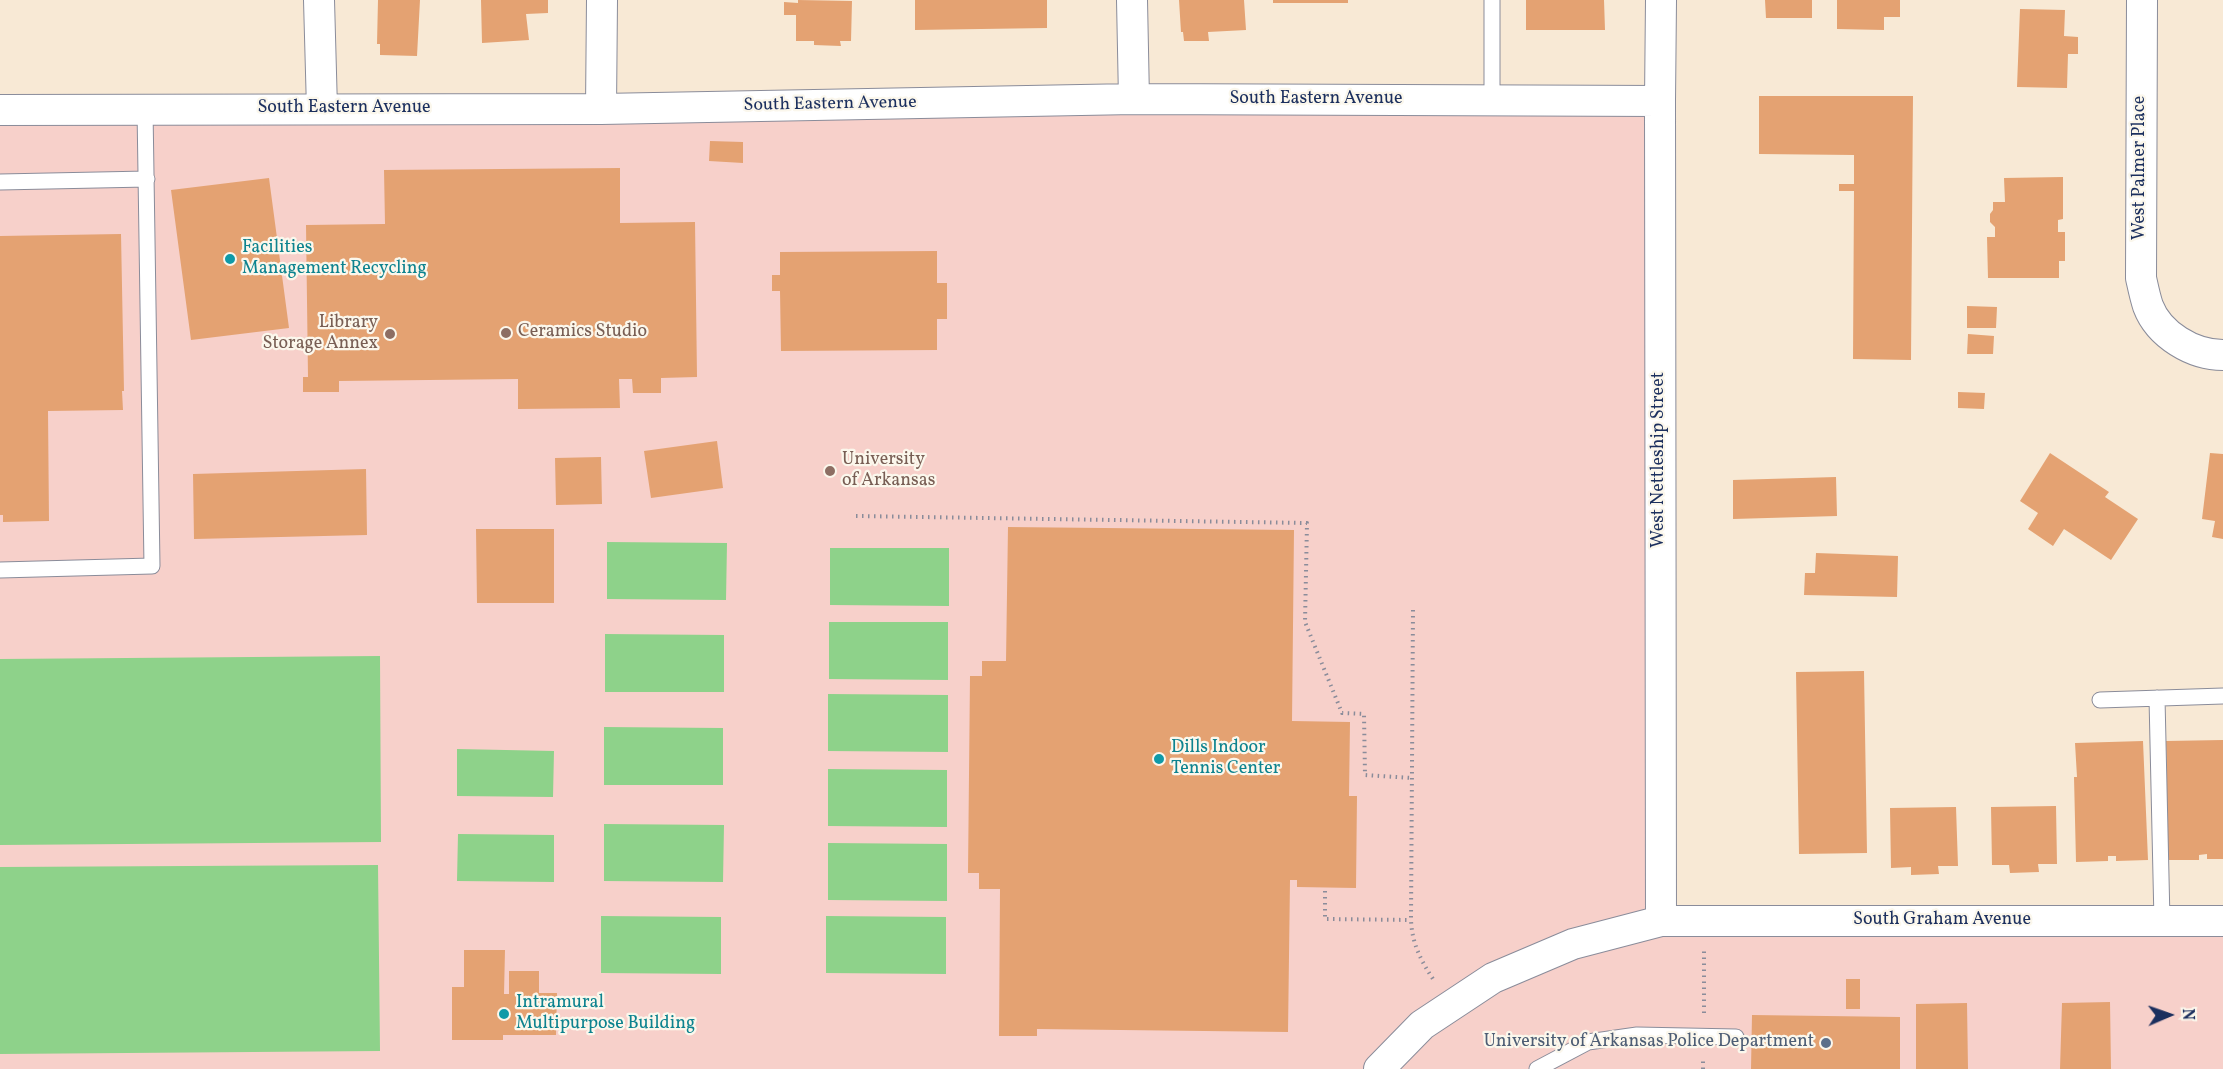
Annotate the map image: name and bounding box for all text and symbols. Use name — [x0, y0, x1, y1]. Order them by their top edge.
street label: South Eastern Avenue — [1229, 89, 1403, 111]
street label: South Eastern Avenue — [743, 93, 917, 117]
street label: West Palmer Place — [2130, 96, 2152, 240]
street label: South Eastern Avenue — [257, 98, 431, 120]
place label: Facilities Management Recycling — [242, 238, 427, 280]
marker: Facilities Management Recycling — [223, 252, 237, 266]
place label: Library Storage Annex — [262, 313, 378, 356]
place label: Ceramics Studio — [518, 322, 647, 344]
marker: Ceramics Studio — [499, 326, 513, 340]
marker: Library Storage Annex — [383, 327, 397, 341]
street label: West Nettleship Street — [1649, 372, 1671, 548]
place label: University of Arkansas — [842, 450, 935, 492]
marker: University of Arkansas — [823, 464, 837, 478]
place label: Dills Indoor Tennis Center — [1171, 738, 1280, 780]
marker: Dills Indoor Tennis Center — [1152, 752, 1166, 766]
street label: South Graham Avenue — [1853, 910, 2031, 932]
north arrow — [2139, 985, 2199, 1045]
place label: Intramural Multipurpose Building — [516, 993, 695, 1036]
marker: Intramural Multipurpose Building — [497, 1007, 511, 1021]
text: N — [2176, 1008, 2198, 1021]
place label: University of Arkansas Police Department — [1484, 1032, 1814, 1054]
marker: University of Arkansas Police Department — [1819, 1036, 1833, 1050]

